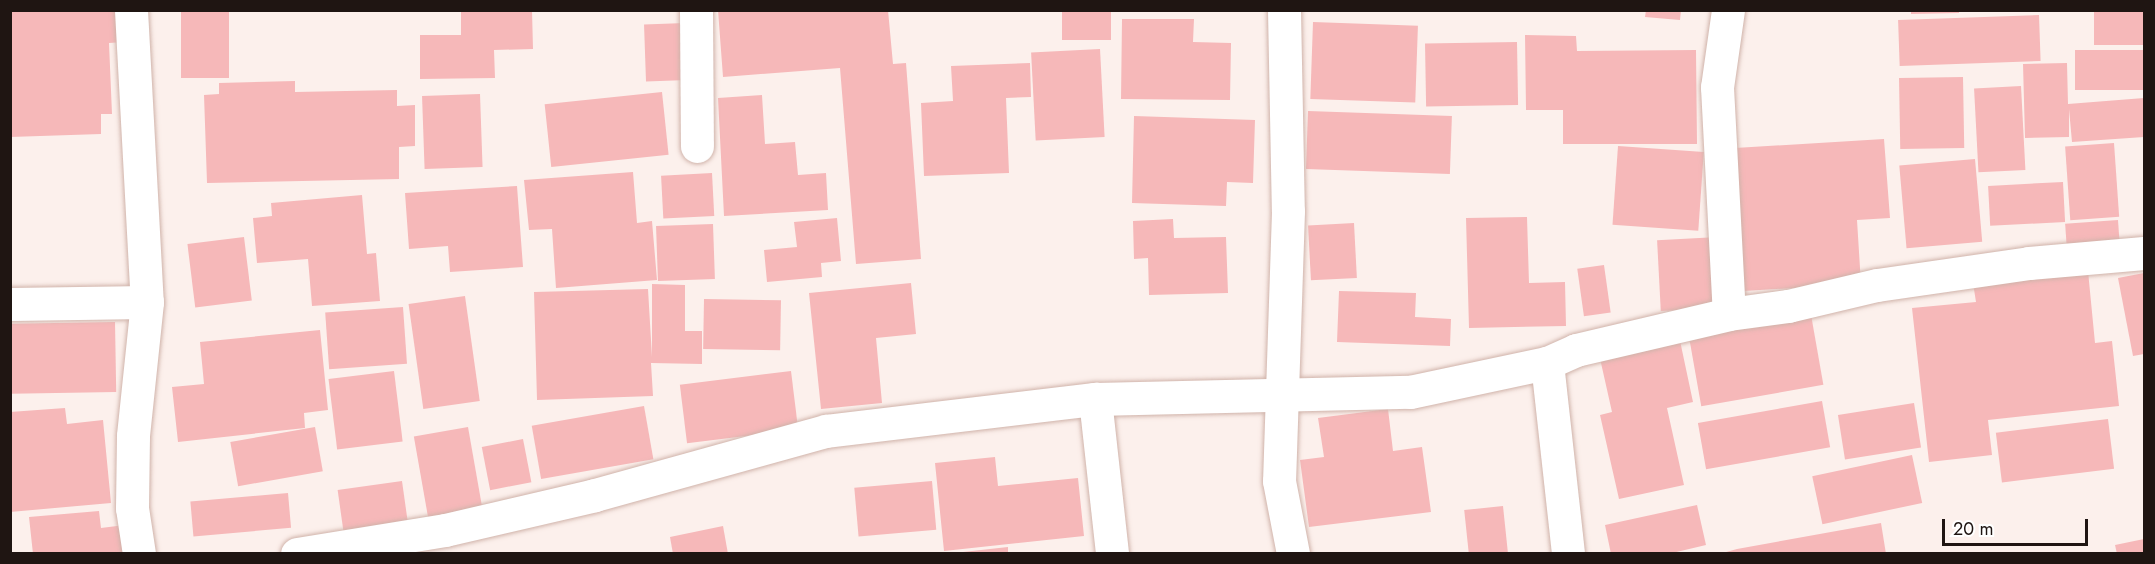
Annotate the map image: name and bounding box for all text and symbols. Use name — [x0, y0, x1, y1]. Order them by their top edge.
scale bar — [1945, 507, 2090, 545]
text: 20 m — [1953, 516, 1993, 542]

